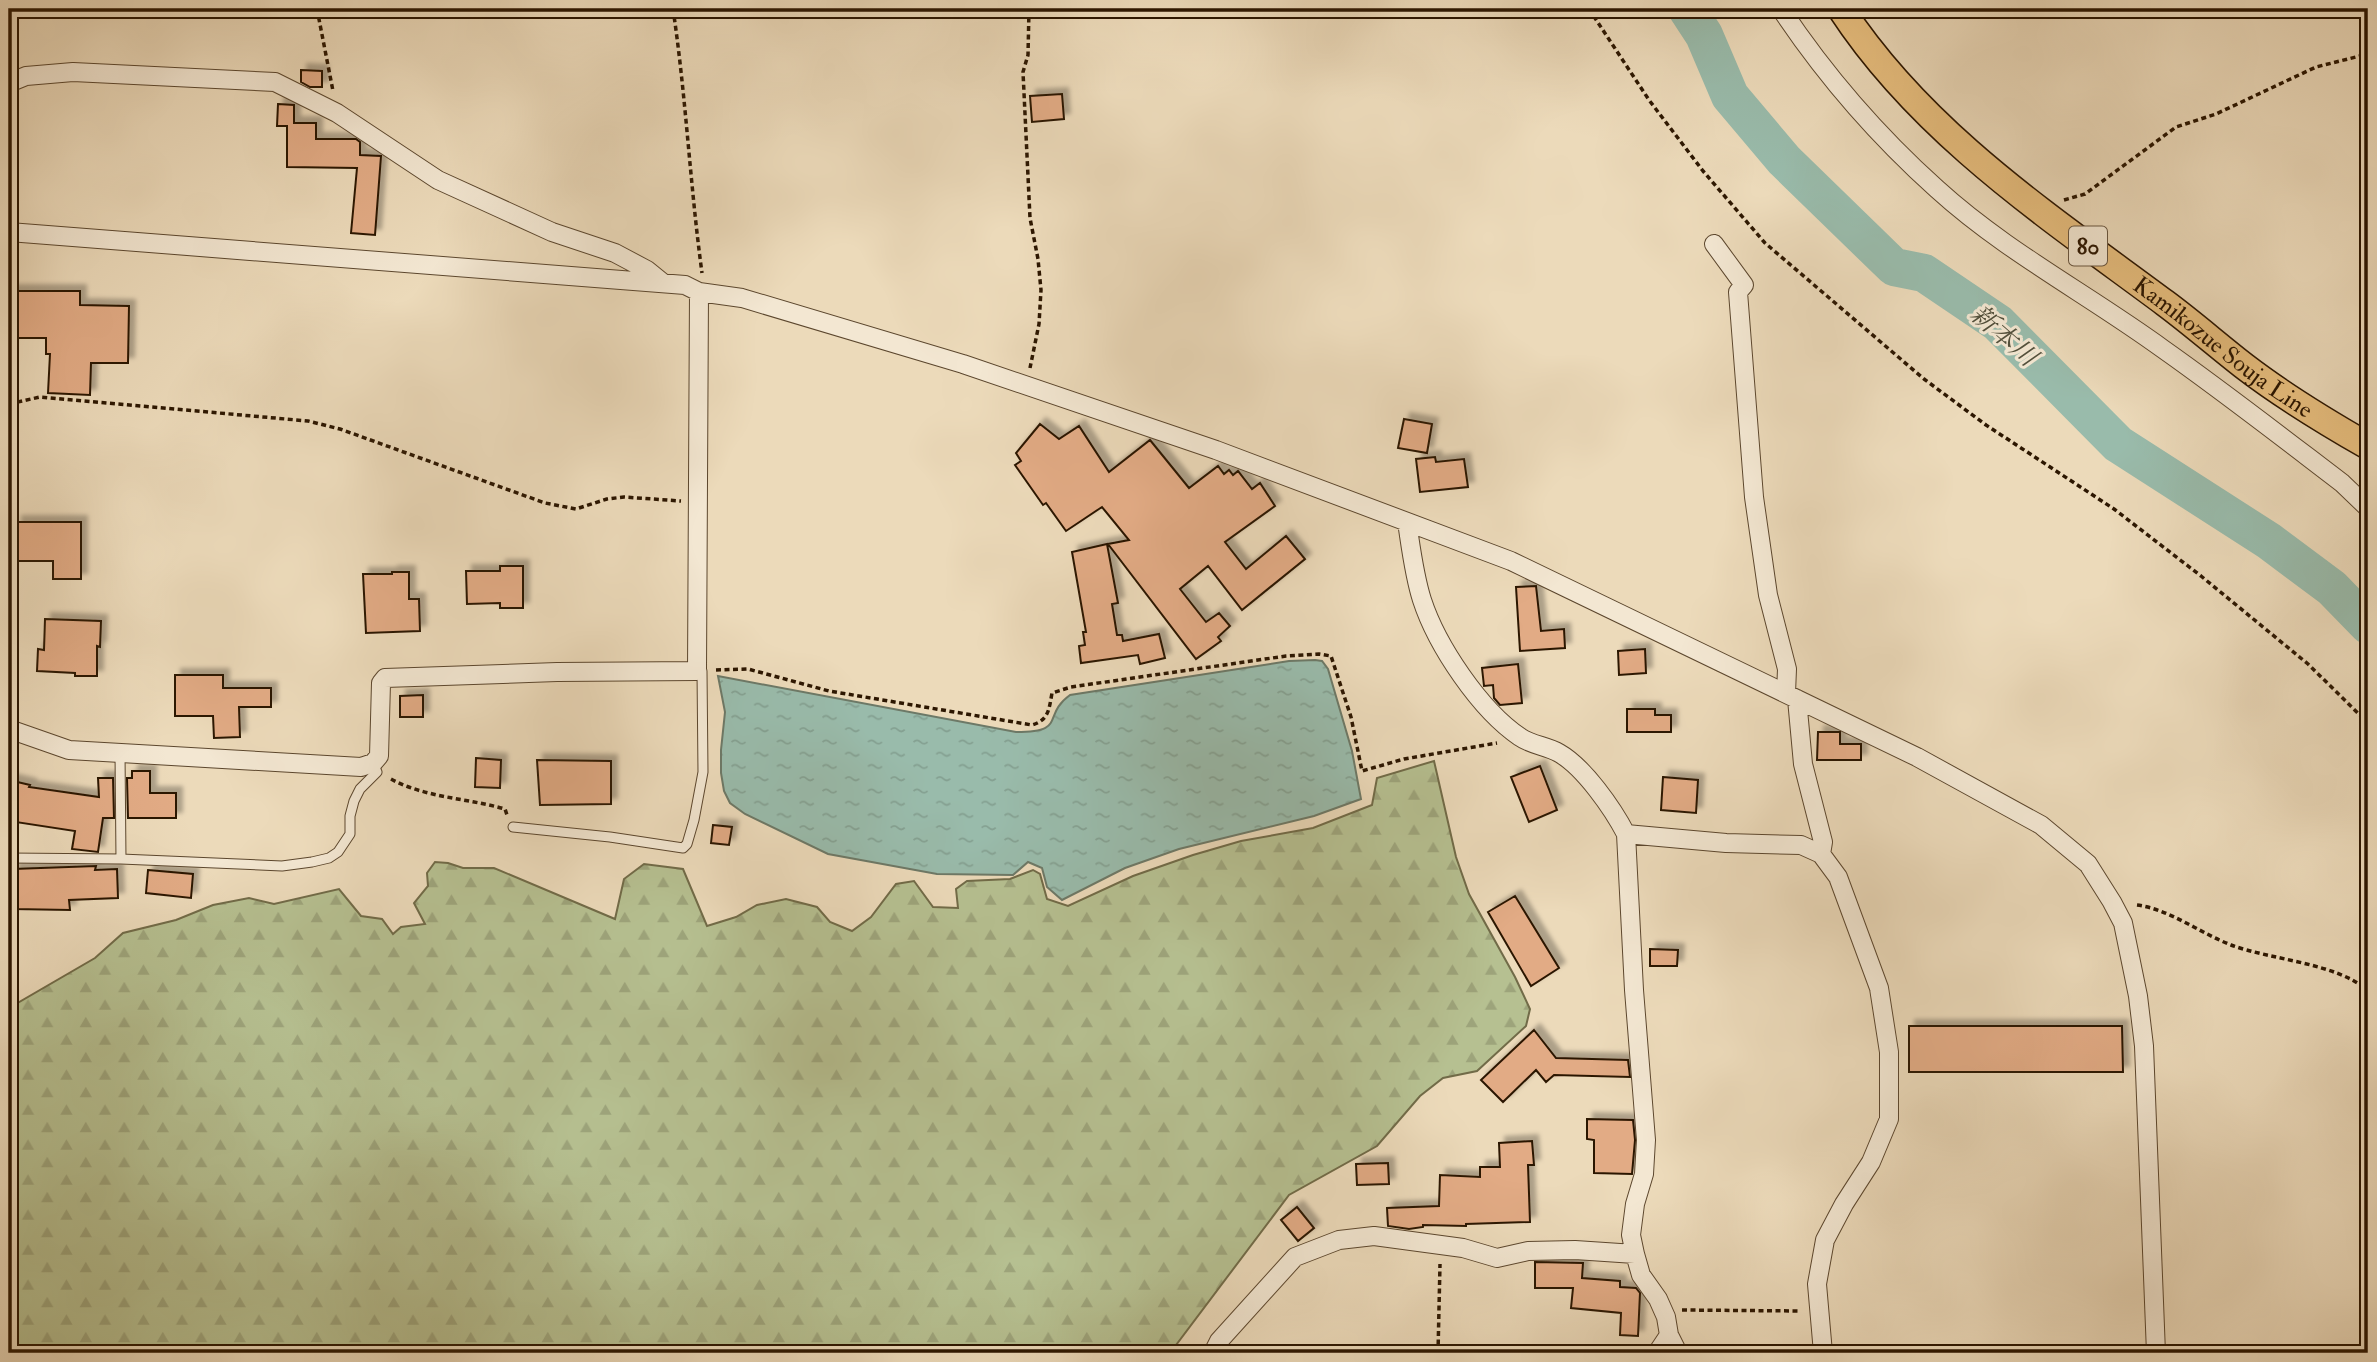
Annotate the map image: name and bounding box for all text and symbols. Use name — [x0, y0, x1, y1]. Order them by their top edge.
road number: 80 — [2069, 227, 2107, 266]
street label: Kamikozue Souja Line — [2127, 270, 2318, 425]
water label: 新本川 — [1963, 298, 2046, 375]

